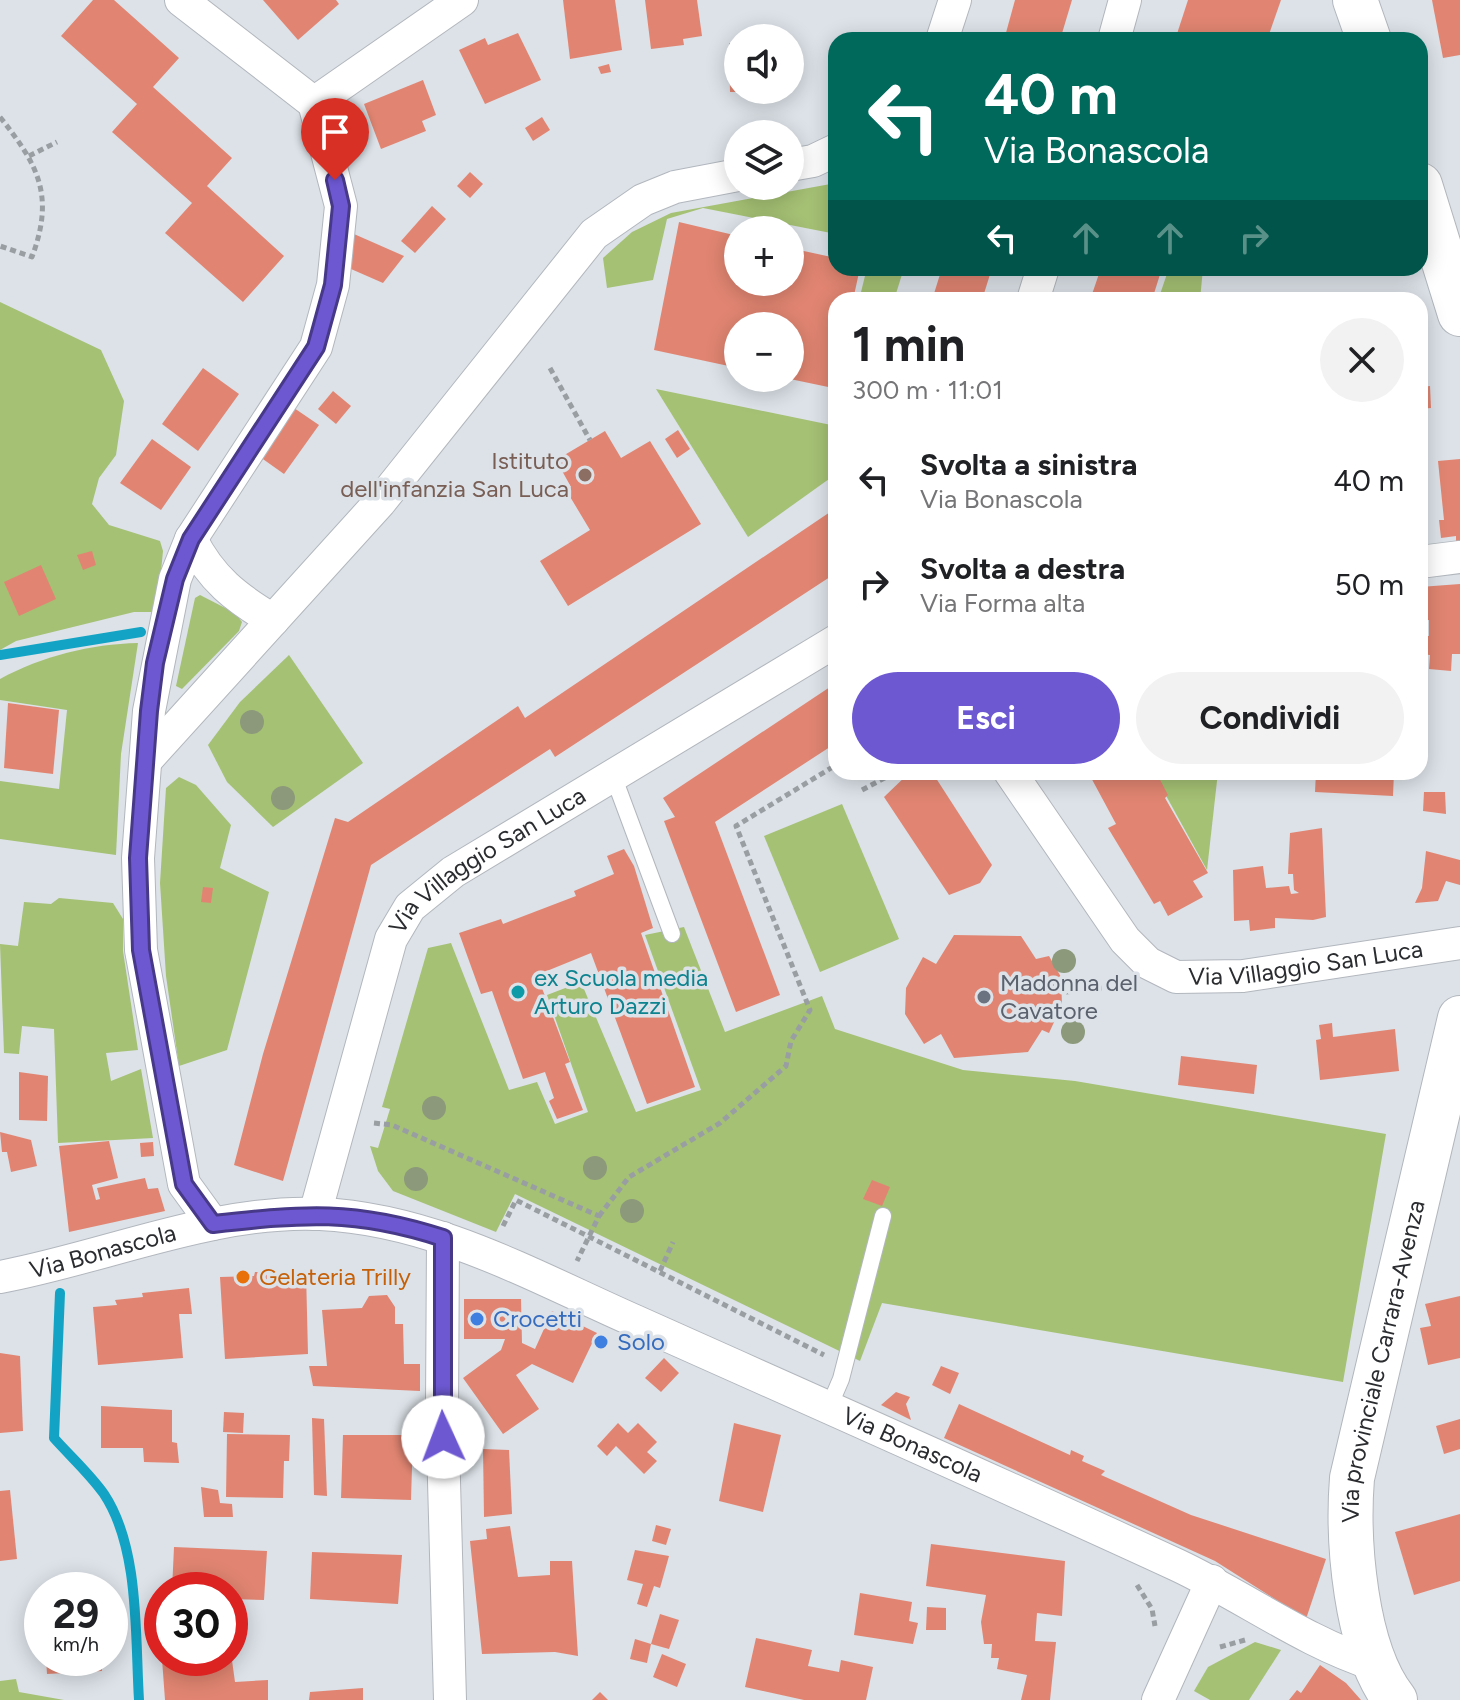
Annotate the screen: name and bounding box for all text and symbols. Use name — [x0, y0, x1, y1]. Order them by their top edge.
map controls — [724, 24, 804, 392]
button: sound — [724, 24, 804, 104]
text: 40 m — [984, 61, 1118, 128]
icon: left — [852, 64, 956, 168]
pin — [301, 98, 369, 180]
icon: arrive — [313, 110, 357, 154]
button: layers — [724, 120, 804, 200]
text: Via Bonascola — [984, 129, 1209, 172]
button: + — [724, 216, 804, 296]
icon: left — [980, 216, 1024, 260]
icon: ahead — [1064, 216, 1108, 260]
icon: ahead — [1148, 216, 1192, 260]
icon: right — [1232, 216, 1276, 260]
button: − — [724, 312, 804, 392]
text: 1 min — [852, 315, 965, 373]
button: close — [1320, 318, 1404, 402]
text: 300 m · 11:01 — [852, 374, 1003, 406]
place label: Istituto dell'infanzia San Luca — [340, 446, 569, 503]
text: Svolta a sinistra — [920, 446, 1137, 483]
icon: left — [852, 458, 896, 502]
text: 40 m — [1333, 462, 1404, 499]
marker: Istituto dell'infanzia San Luca — [576, 466, 594, 484]
text: Via Bonascola — [920, 483, 1083, 515]
text: Svolta a destra — [920, 550, 1125, 587]
icon: right — [852, 562, 896, 606]
text: 50 m — [1335, 566, 1404, 603]
text: Via Forma alta — [920, 587, 1085, 619]
button: Esci — [852, 672, 1120, 764]
button: Condividi — [1136, 672, 1404, 764]
street label: Via Villaggio San Luca — [382, 780, 591, 939]
street label: Via Villaggio San Luca — [1188, 934, 1425, 991]
place label: ex Scuola media Arturo Dazzi — [534, 963, 708, 1020]
place label: Madonna del Cavatore — [1000, 968, 1138, 1025]
marker: ex Scuola media Arturo Dazzi — [509, 983, 527, 1001]
marker: Madonna del Cavatore — [975, 988, 993, 1006]
street label: Via provinciale Carrara-Avenza — [1336, 1197, 1431, 1523]
street label: Via Bonascola — [27, 1218, 179, 1284]
place label: Gelateria Trilly — [259, 1262, 411, 1291]
marker: Gelateria Trilly — [234, 1268, 252, 1286]
place label: Crocetti — [493, 1304, 582, 1333]
marker: Crocetti — [468, 1310, 486, 1328]
place label: Solo — [617, 1327, 665, 1356]
marker: Solo — [592, 1333, 610, 1351]
position arrow — [401, 1395, 485, 1479]
street label: Via Bonascola — [838, 1401, 987, 1489]
speed limit sign: 30 — [144, 1572, 248, 1676]
text: 29 — [53, 1590, 99, 1638]
text: km/h — [53, 1632, 99, 1656]

